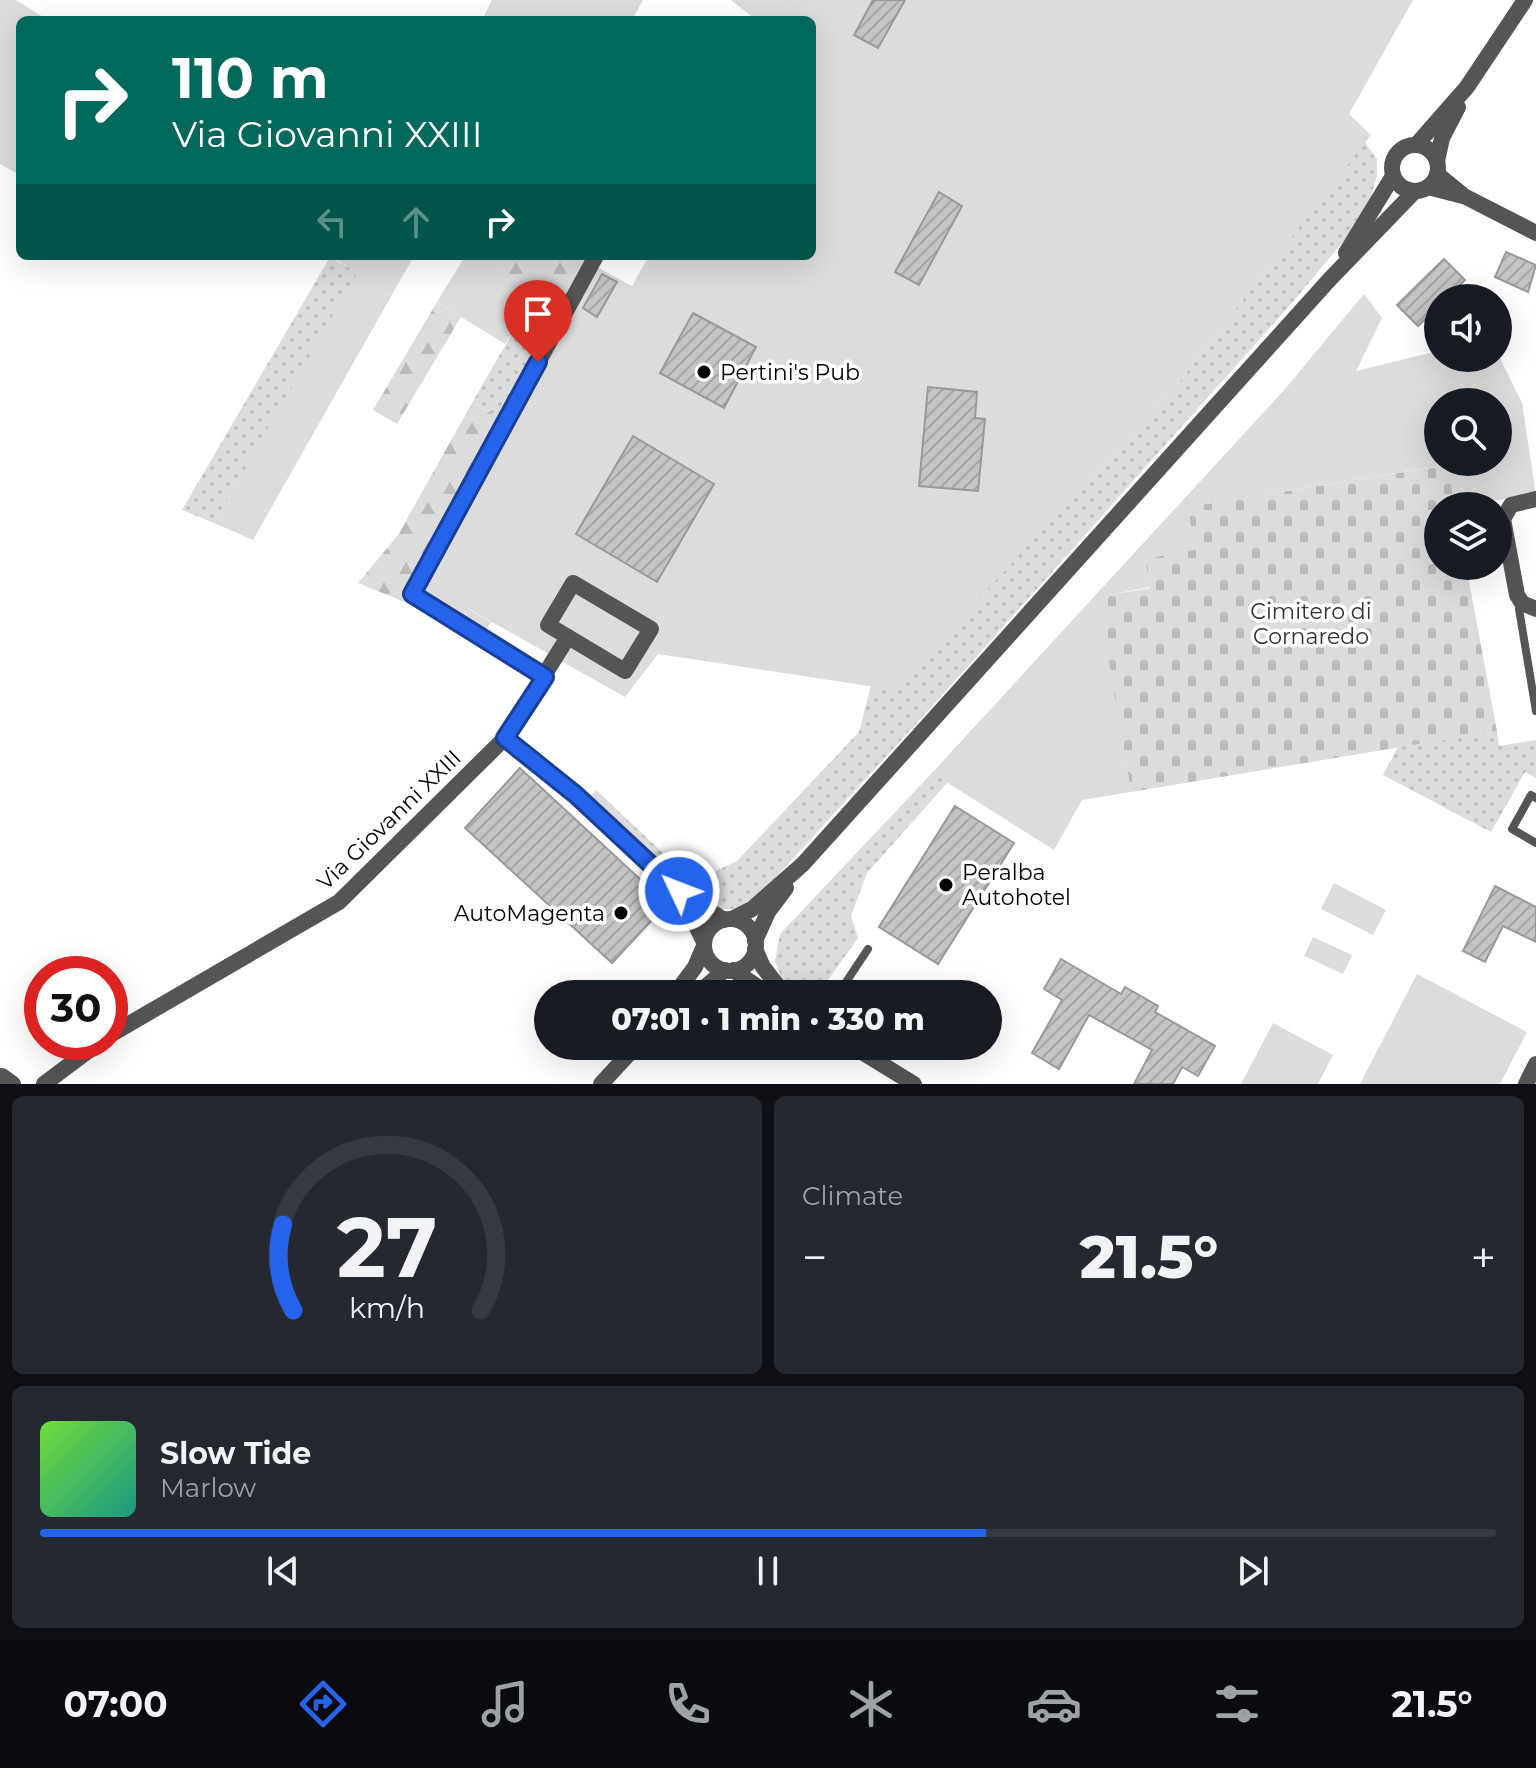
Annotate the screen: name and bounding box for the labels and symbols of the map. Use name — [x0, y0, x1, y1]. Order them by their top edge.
pin — [504, 280, 572, 362]
place label: Pertini's Pub — [720, 359, 860, 386]
marker: Pertini's Pub — [695, 363, 713, 381]
park label: Cimitero di Cornaredo — [1250, 598, 1372, 650]
street label: Via Giovanni XXIII — [311, 744, 467, 896]
position arrow — [637, 849, 721, 933]
place label: Peralba Autohotel — [962, 859, 1071, 911]
marker: Peralba Autohotel — [937, 876, 955, 894]
place label: AutoMagenta — [454, 900, 605, 927]
marker: AutoMagenta — [612, 904, 630, 922]
speed limit sign: 30 — [24, 956, 128, 1060]

